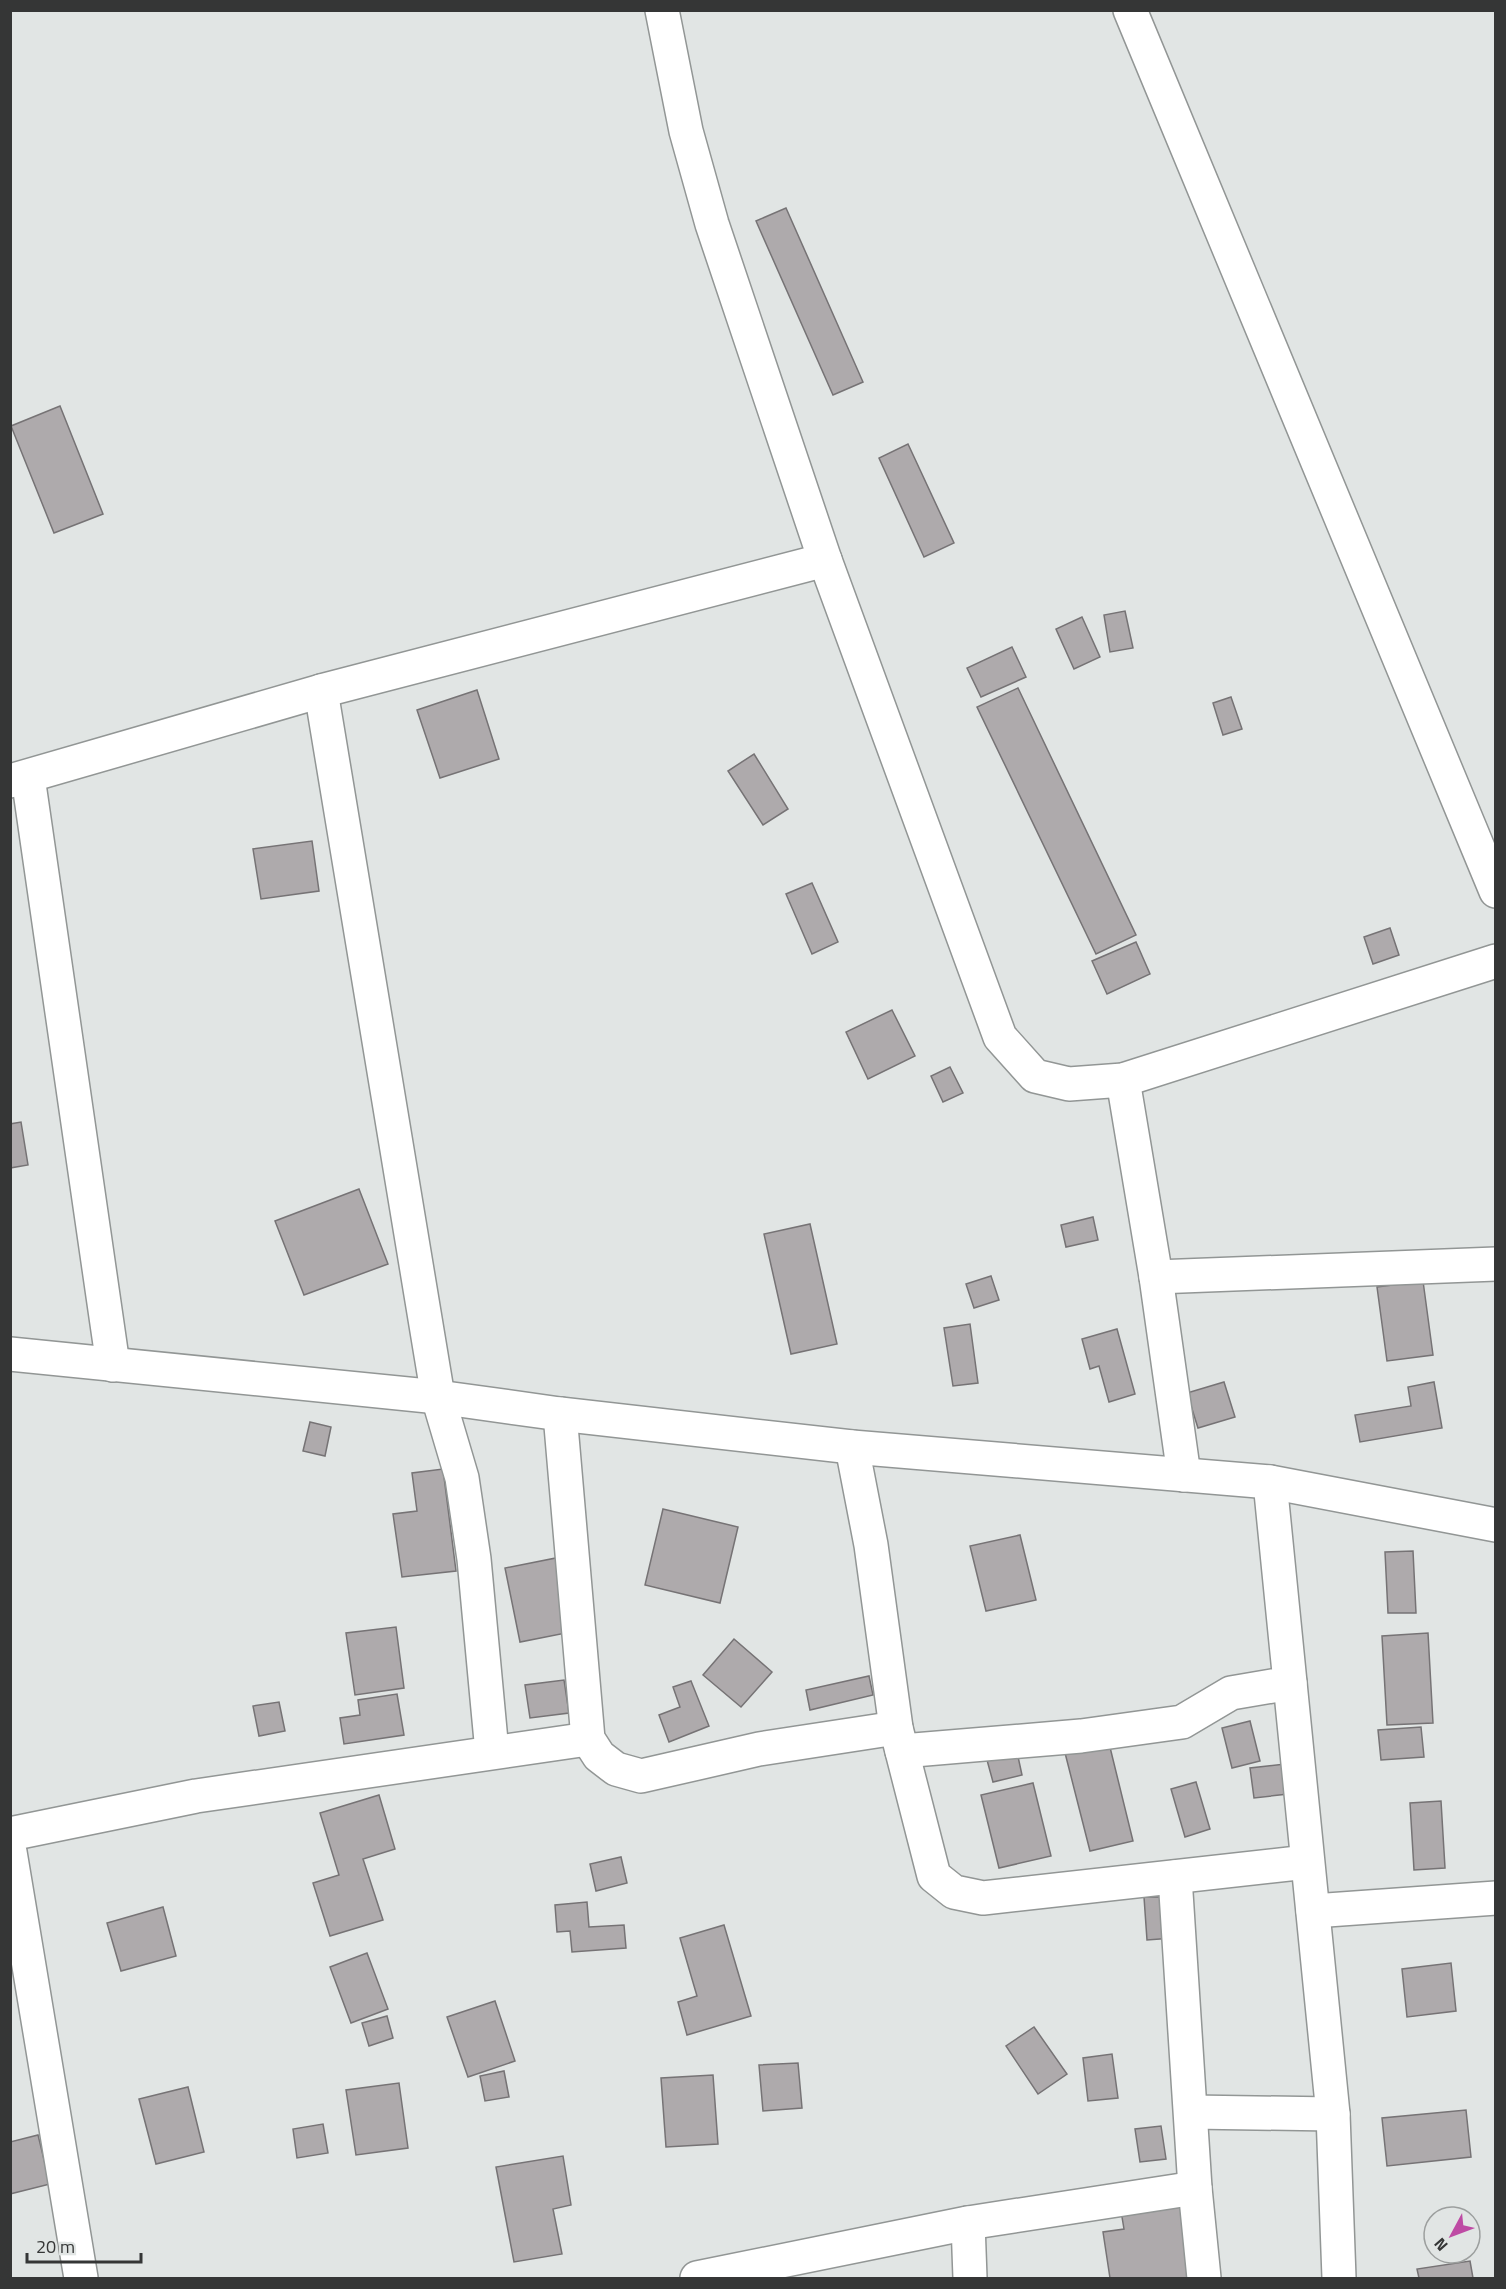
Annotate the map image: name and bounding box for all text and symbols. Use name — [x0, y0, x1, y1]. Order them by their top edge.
north arrow — [1422, 2205, 1482, 2265]
scale bar — [27, 2226, 141, 2264]
text: 20 m — [36, 2233, 75, 2260]
text: N — [1428, 2233, 1453, 2257]

